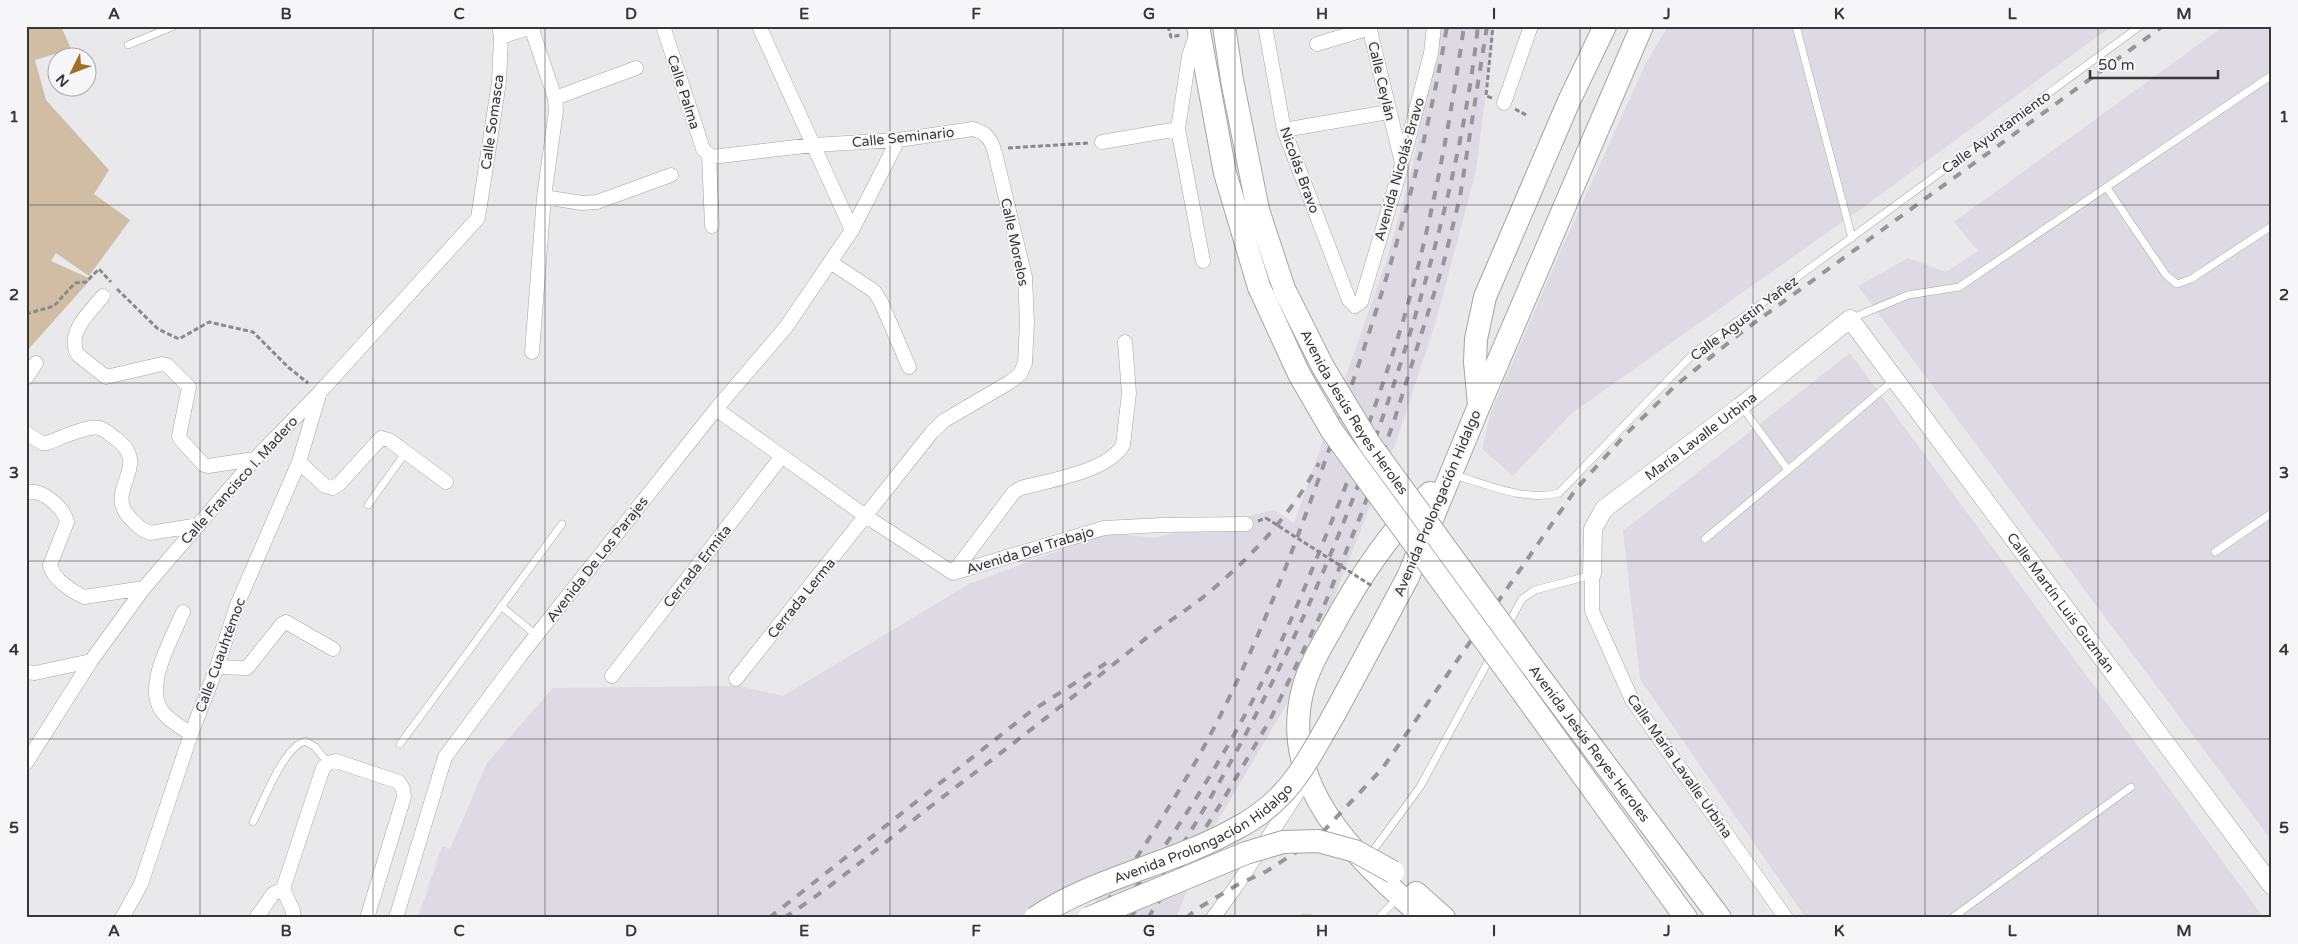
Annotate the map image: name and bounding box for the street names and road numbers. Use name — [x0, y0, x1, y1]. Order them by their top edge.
street label: Calle Ceylán — [1364, 40, 1399, 122]
street label: Calle Palma — [664, 53, 704, 132]
street label: Calle Somasca — [477, 73, 508, 171]
street label: Calle Ayuntamiento — [1939, 87, 2054, 178]
street label: Avenida Nicolás Bravo — [1371, 96, 1428, 243]
street label: Calle Seminario — [851, 124, 955, 151]
street label: Nicolás Bravo — [1276, 125, 1323, 216]
street label: Calle Morelos — [997, 196, 1032, 288]
street label: Calle Agustín Yañez — [1687, 272, 1802, 364]
street label: Avenida Jesús Reyes Heroles — [1297, 327, 1412, 498]
street label: María Lavalle Urbina — [1642, 389, 1760, 484]
street label: Avenida Prolongación Hidalgo — [1390, 407, 1485, 599]
street label: Calle Francisco I. Madero — [177, 413, 301, 548]
street label: Avenida De Los Parajes — [543, 493, 652, 625]
street label: Cerrada Ermita — [660, 522, 735, 611]
street label: Avenida Del Trabajo — [964, 523, 1096, 578]
street label: Calle Martín Luis Guzmán — [2003, 530, 2118, 676]
street label: Cerrada Lerma — [764, 555, 839, 642]
street label: Calle Cuauhtémoc — [192, 595, 249, 715]
street label: Avenida Jesús Reyes Heroles — [1525, 662, 1654, 826]
street label: Calle María Lavalle Urbina — [1623, 691, 1736, 842]
street label: Avenida Prolongación Hidalgo — [1111, 780, 1296, 887]

